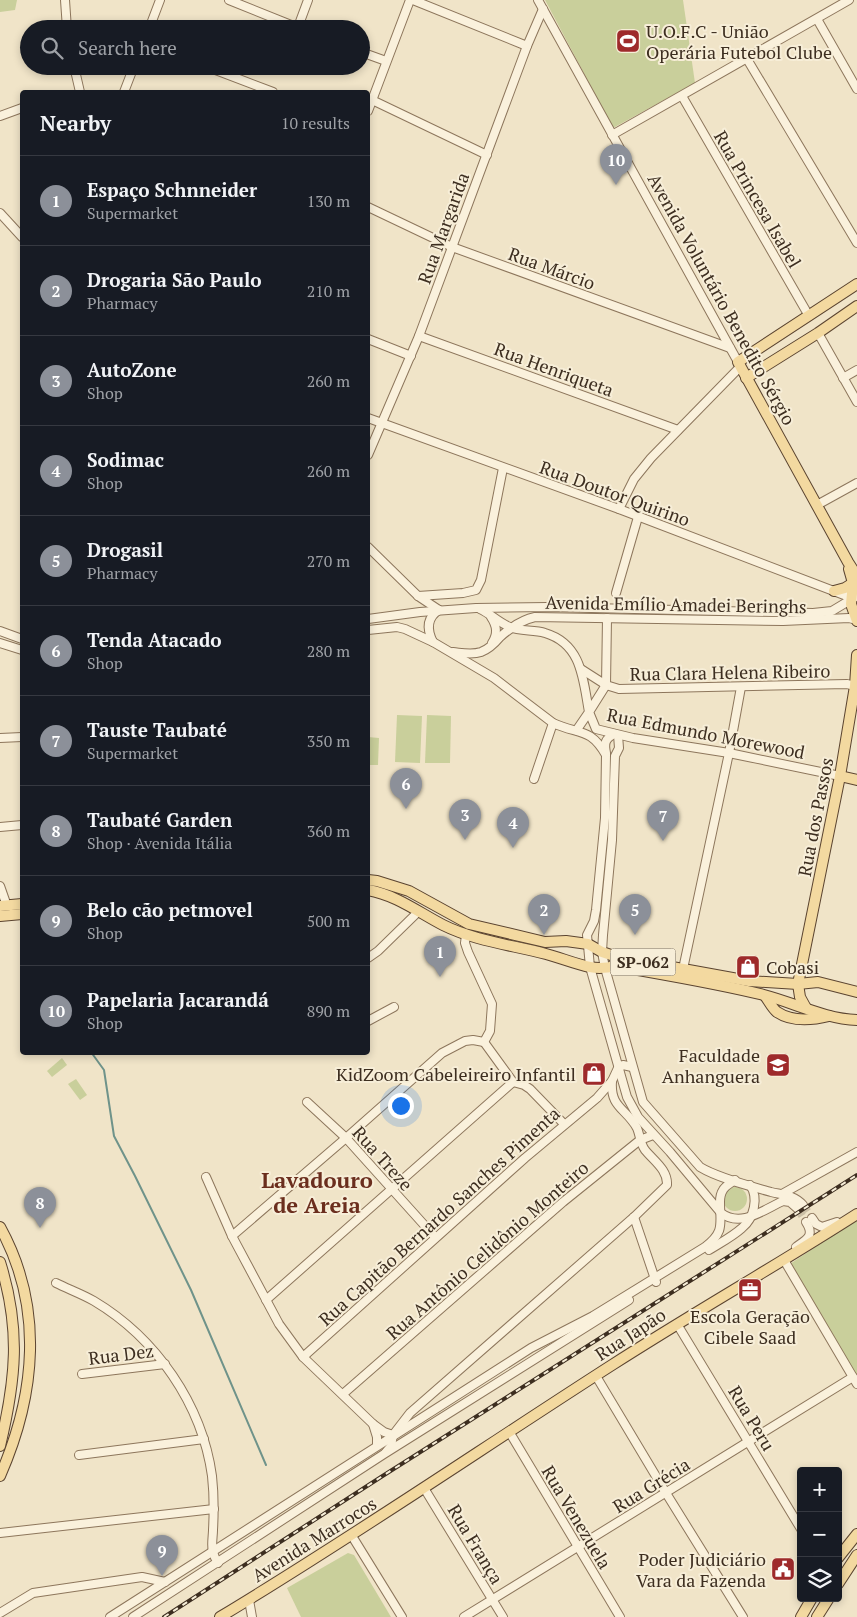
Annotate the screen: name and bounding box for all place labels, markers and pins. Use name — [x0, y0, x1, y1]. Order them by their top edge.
place label: U.O.F.C - União Operária Futebol Clube — [646, 19, 832, 64]
sports icon: U.O.F.C - União Operária Futebol Clube — [615, 28, 641, 54]
pin: 10 — [600, 144, 632, 185]
pin: 6 — [390, 768, 422, 809]
pin: 3 — [449, 799, 481, 840]
pin: 7 — [647, 800, 679, 841]
pin: 4 — [497, 807, 529, 848]
pin: 2 — [528, 894, 560, 935]
pin: 5 — [619, 894, 651, 935]
pin: 1 — [424, 936, 456, 977]
shop icon: Cobasi — [735, 954, 761, 980]
place label: Cobasi — [766, 955, 819, 979]
place label: Faculdade Anhanguera — [662, 1043, 760, 1088]
school or university icon: Faculdade Anhanguera — [765, 1052, 791, 1078]
shop icon: KidZoom Cabeleireiro Infantil — [581, 1061, 607, 1087]
place label: KidZoom Cabeleireiro Infantil — [336, 1062, 576, 1086]
pin: 8 — [24, 1187, 56, 1228]
office icon: Escola Geração Cibele Saad — [737, 1277, 763, 1303]
place label: Escola Geração Cibele Saad — [690, 1304, 810, 1349]
pin: 9 — [146, 1535, 178, 1576]
place label: Poder Judiciário Vara da Fazenda — [636, 1547, 766, 1592]
public building icon: Poder Judiciário Vara da Fazenda — [770, 1556, 796, 1582]

